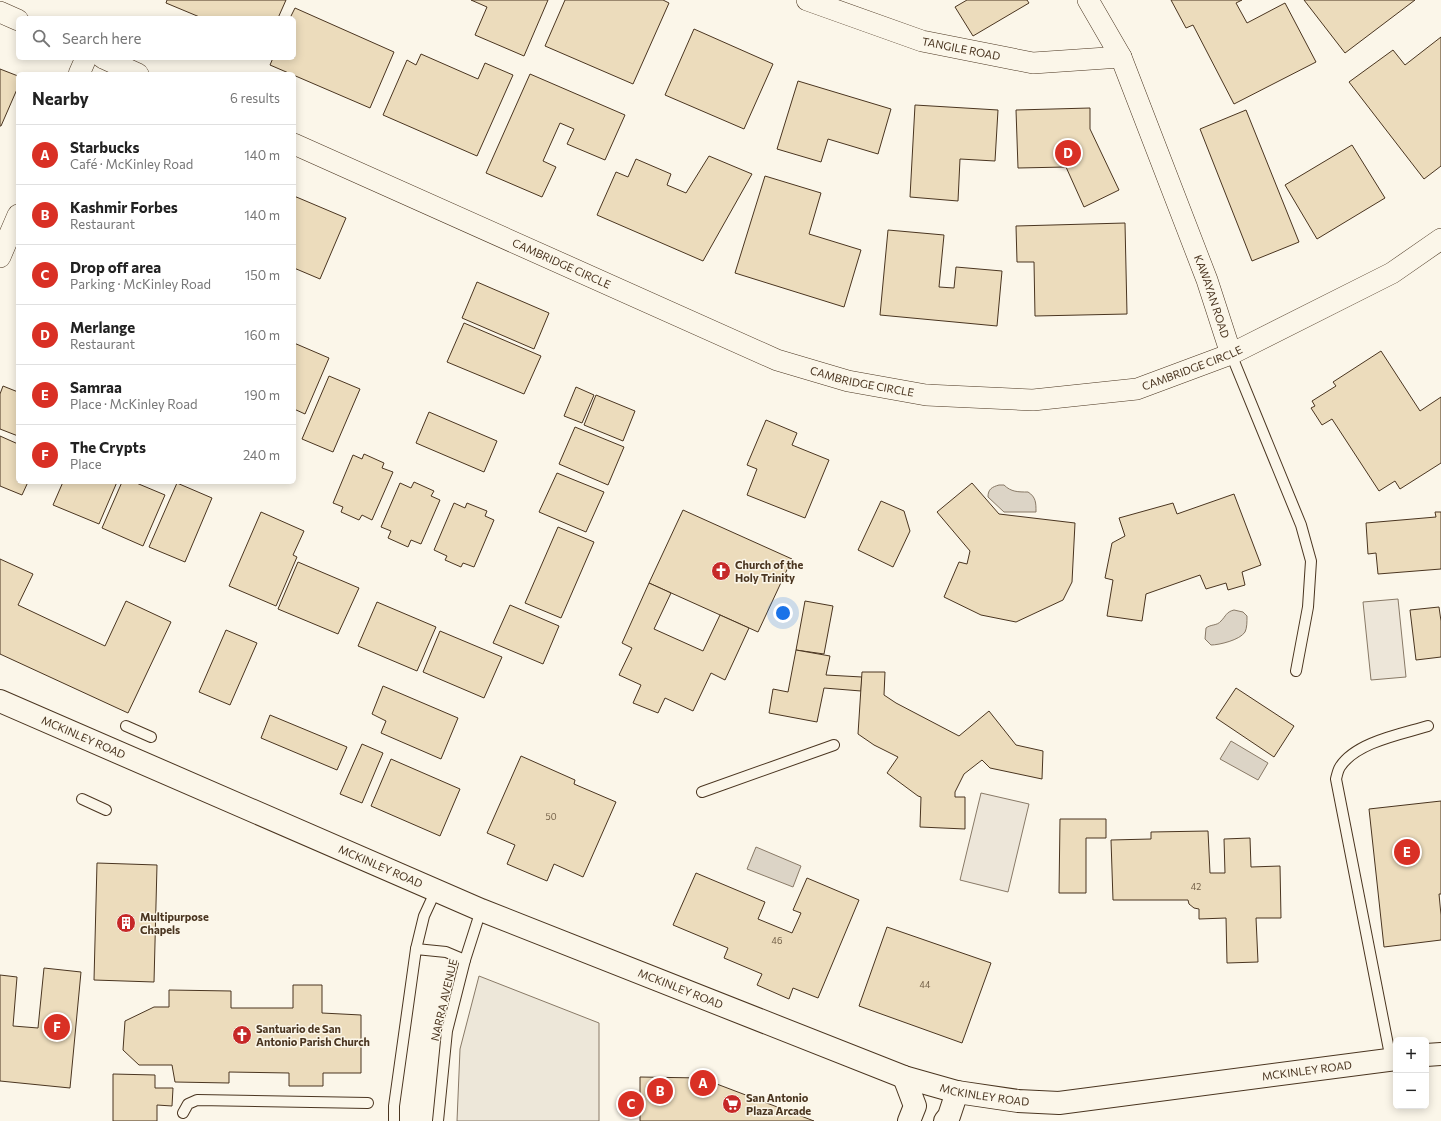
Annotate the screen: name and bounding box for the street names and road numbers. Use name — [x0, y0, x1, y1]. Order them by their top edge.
street label: TANGILE ROAD — [921, 34, 1002, 62]
street label: CAMBRIDGE CIRCLE — [511, 236, 613, 291]
street label: KAWAYAN ROAD — [1192, 253, 1232, 340]
street label: CAMBRIDGE CIRCLE — [1140, 342, 1244, 393]
street label: CAMBRIDGE CIRCLE — [809, 363, 915, 399]
street label: MCKINLEY ROAD — [40, 713, 128, 761]
street label: MCKINLEY ROAD — [337, 842, 425, 890]
street label: NARRA AVENUE — [428, 957, 459, 1042]
street label: MCKINLEY ROAD — [636, 966, 725, 1011]
street label: MCKINLEY ROAD — [1261, 1058, 1352, 1082]
street label: MCKINLEY ROAD — [939, 1081, 1030, 1108]

